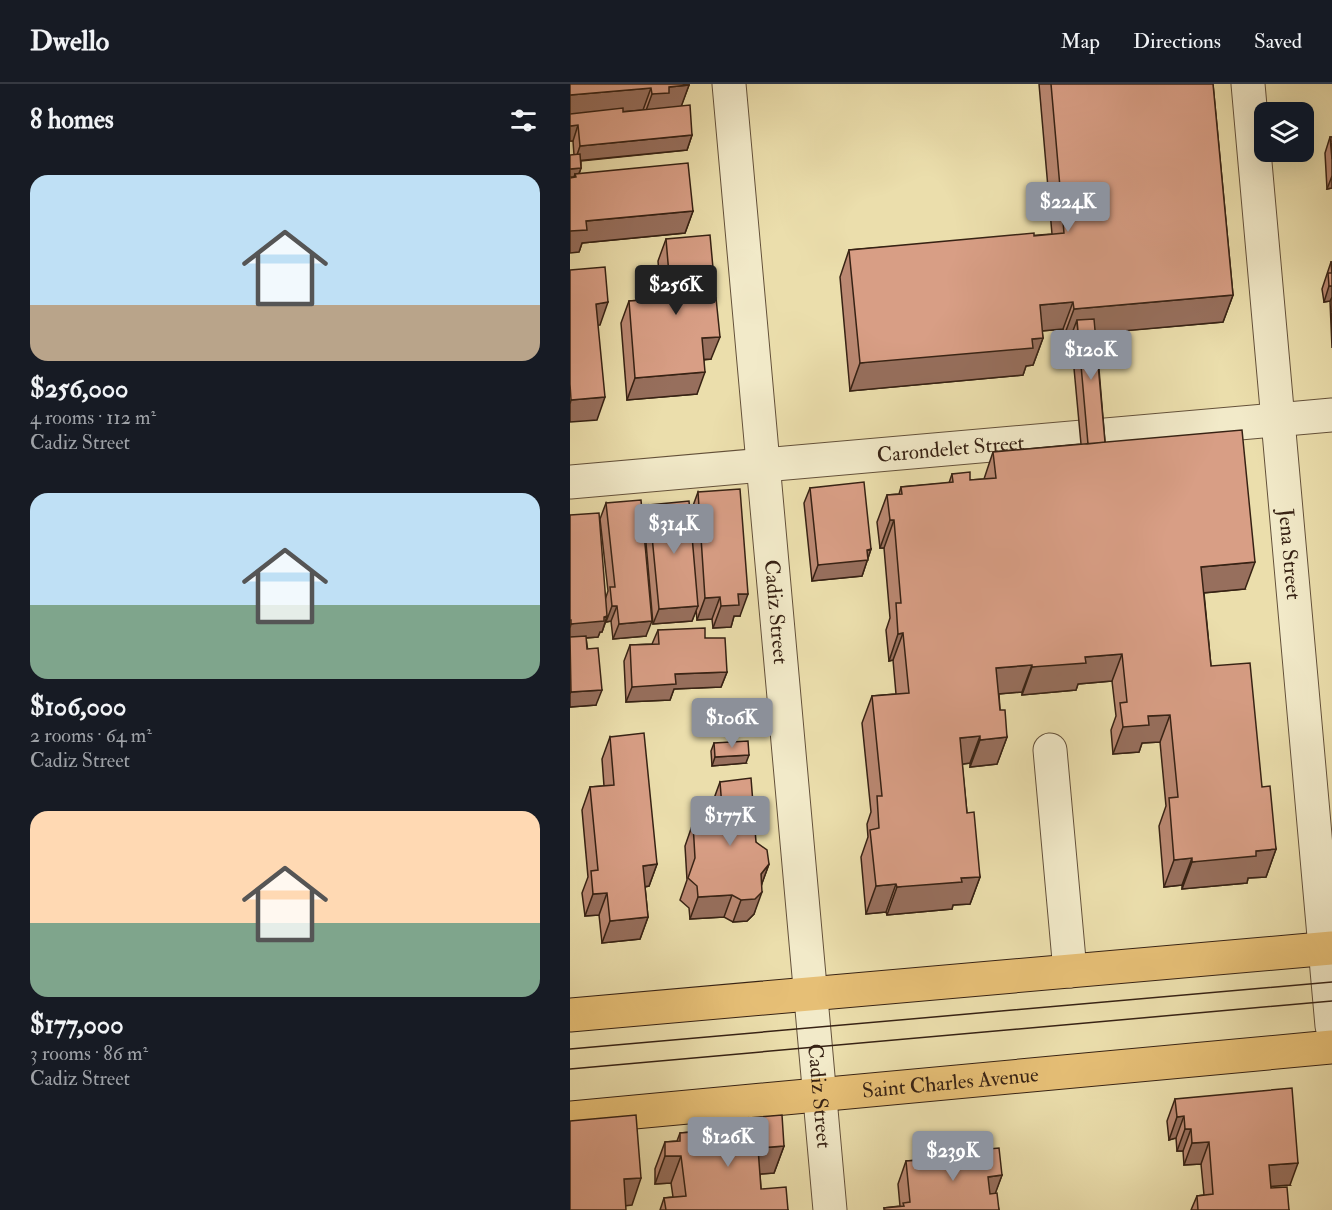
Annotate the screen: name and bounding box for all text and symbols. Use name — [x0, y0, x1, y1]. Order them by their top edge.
text: Dwello — [30, 24, 109, 59]
text: Map — [1060, 28, 1100, 55]
text: Directions — [1133, 28, 1221, 55]
text: Saved — [1254, 28, 1302, 55]
map controls — [1254, 102, 1314, 162]
button: layers — [1254, 102, 1314, 162]
text: 8 homes — [30, 104, 114, 136]
icon: filters — [507, 104, 540, 137]
pin: $224K — [1026, 182, 1110, 233]
text: $224K — [1040, 189, 1096, 214]
icon: home — [231, 214, 339, 322]
pin: $256K — [634, 265, 718, 316]
text: $256K — [649, 272, 703, 297]
pin: $120K — [1049, 330, 1133, 381]
text: $120K — [1065, 337, 1117, 362]
text: $256,000 — [30, 373, 128, 405]
text: 4 rooms · 112 m² — [30, 405, 156, 430]
street label: Carondelet Street — [876, 429, 1026, 469]
text: Cadiz Street — [30, 430, 130, 455]
pin: $314K — [632, 504, 716, 555]
street label: Jena Street — [1272, 506, 1307, 601]
text: $314K — [649, 511, 699, 536]
icon: home — [231, 532, 339, 640]
street label: Cadiz Street — [758, 558, 794, 666]
text: $106,000 — [30, 691, 126, 723]
pin: $106K — [690, 698, 774, 749]
text: $106K — [706, 705, 758, 730]
text: 2 rooms · 64 m² — [30, 723, 152, 748]
text: Cadiz Street — [30, 748, 130, 773]
pin: $177K — [688, 796, 772, 847]
text: $177K — [705, 803, 755, 828]
icon: home — [231, 850, 339, 958]
text: $177,000 — [30, 1009, 124, 1041]
text: 3 rooms · 86 m² — [30, 1041, 148, 1066]
street label: Cadiz Street — [801, 1042, 837, 1150]
street label: Saint Charles Avenue — [861, 1061, 1040, 1105]
text: Cadiz Street — [30, 1066, 130, 1091]
pin: $126K — [686, 1117, 770, 1168]
text: $126K — [702, 1124, 754, 1149]
pin: $239K — [911, 1131, 995, 1182]
text: $239K — [926, 1138, 980, 1163]

